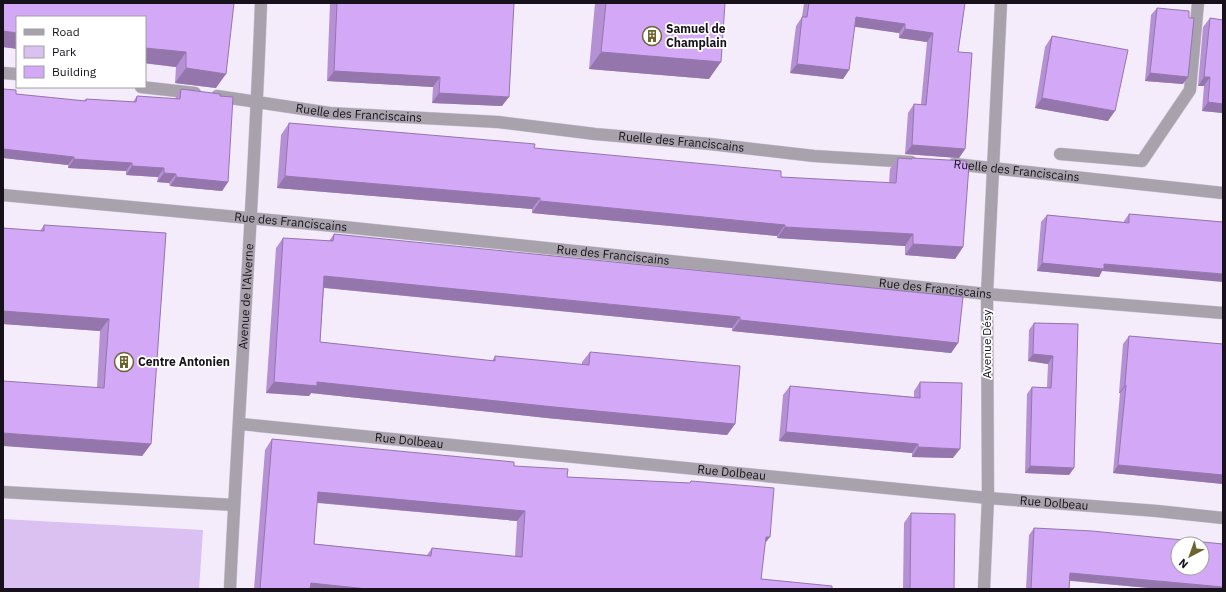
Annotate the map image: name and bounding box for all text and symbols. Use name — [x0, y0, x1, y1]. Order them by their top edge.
legend — [16, 16, 146, 88]
place label: Samuel de Champlain — [666, 21, 727, 50]
text: Road — [52, 24, 80, 39]
building icon: Samuel de Champlain — [641, 25, 663, 47]
text: Park — [52, 44, 77, 59]
text: Building — [52, 64, 97, 79]
street label: Ruelle des Franciscains — [295, 100, 422, 125]
street label: Ruelle des Franciscains — [618, 128, 745, 155]
street label: Ruelle des Franciscains — [953, 156, 1081, 185]
street label: Rue des Franciscains — [234, 209, 348, 234]
street label: Rue des Franciscains — [556, 241, 670, 268]
street label: Avenue de l'Alverne — [235, 243, 256, 350]
street label: Rue des Franciscains — [878, 275, 992, 301]
street label: Avenue Désy — [979, 309, 994, 379]
building icon: Centre Antonien — [113, 351, 135, 373]
place label: Centre Antonien — [138, 354, 230, 369]
street label: Rue Dolbeau — [374, 429, 444, 451]
street label: Rue Dolbeau — [697, 461, 767, 483]
street label: Rue Dolbeau — [1019, 492, 1089, 513]
north arrow — [1170, 536, 1210, 576]
text: N — [1176, 556, 1191, 571]

